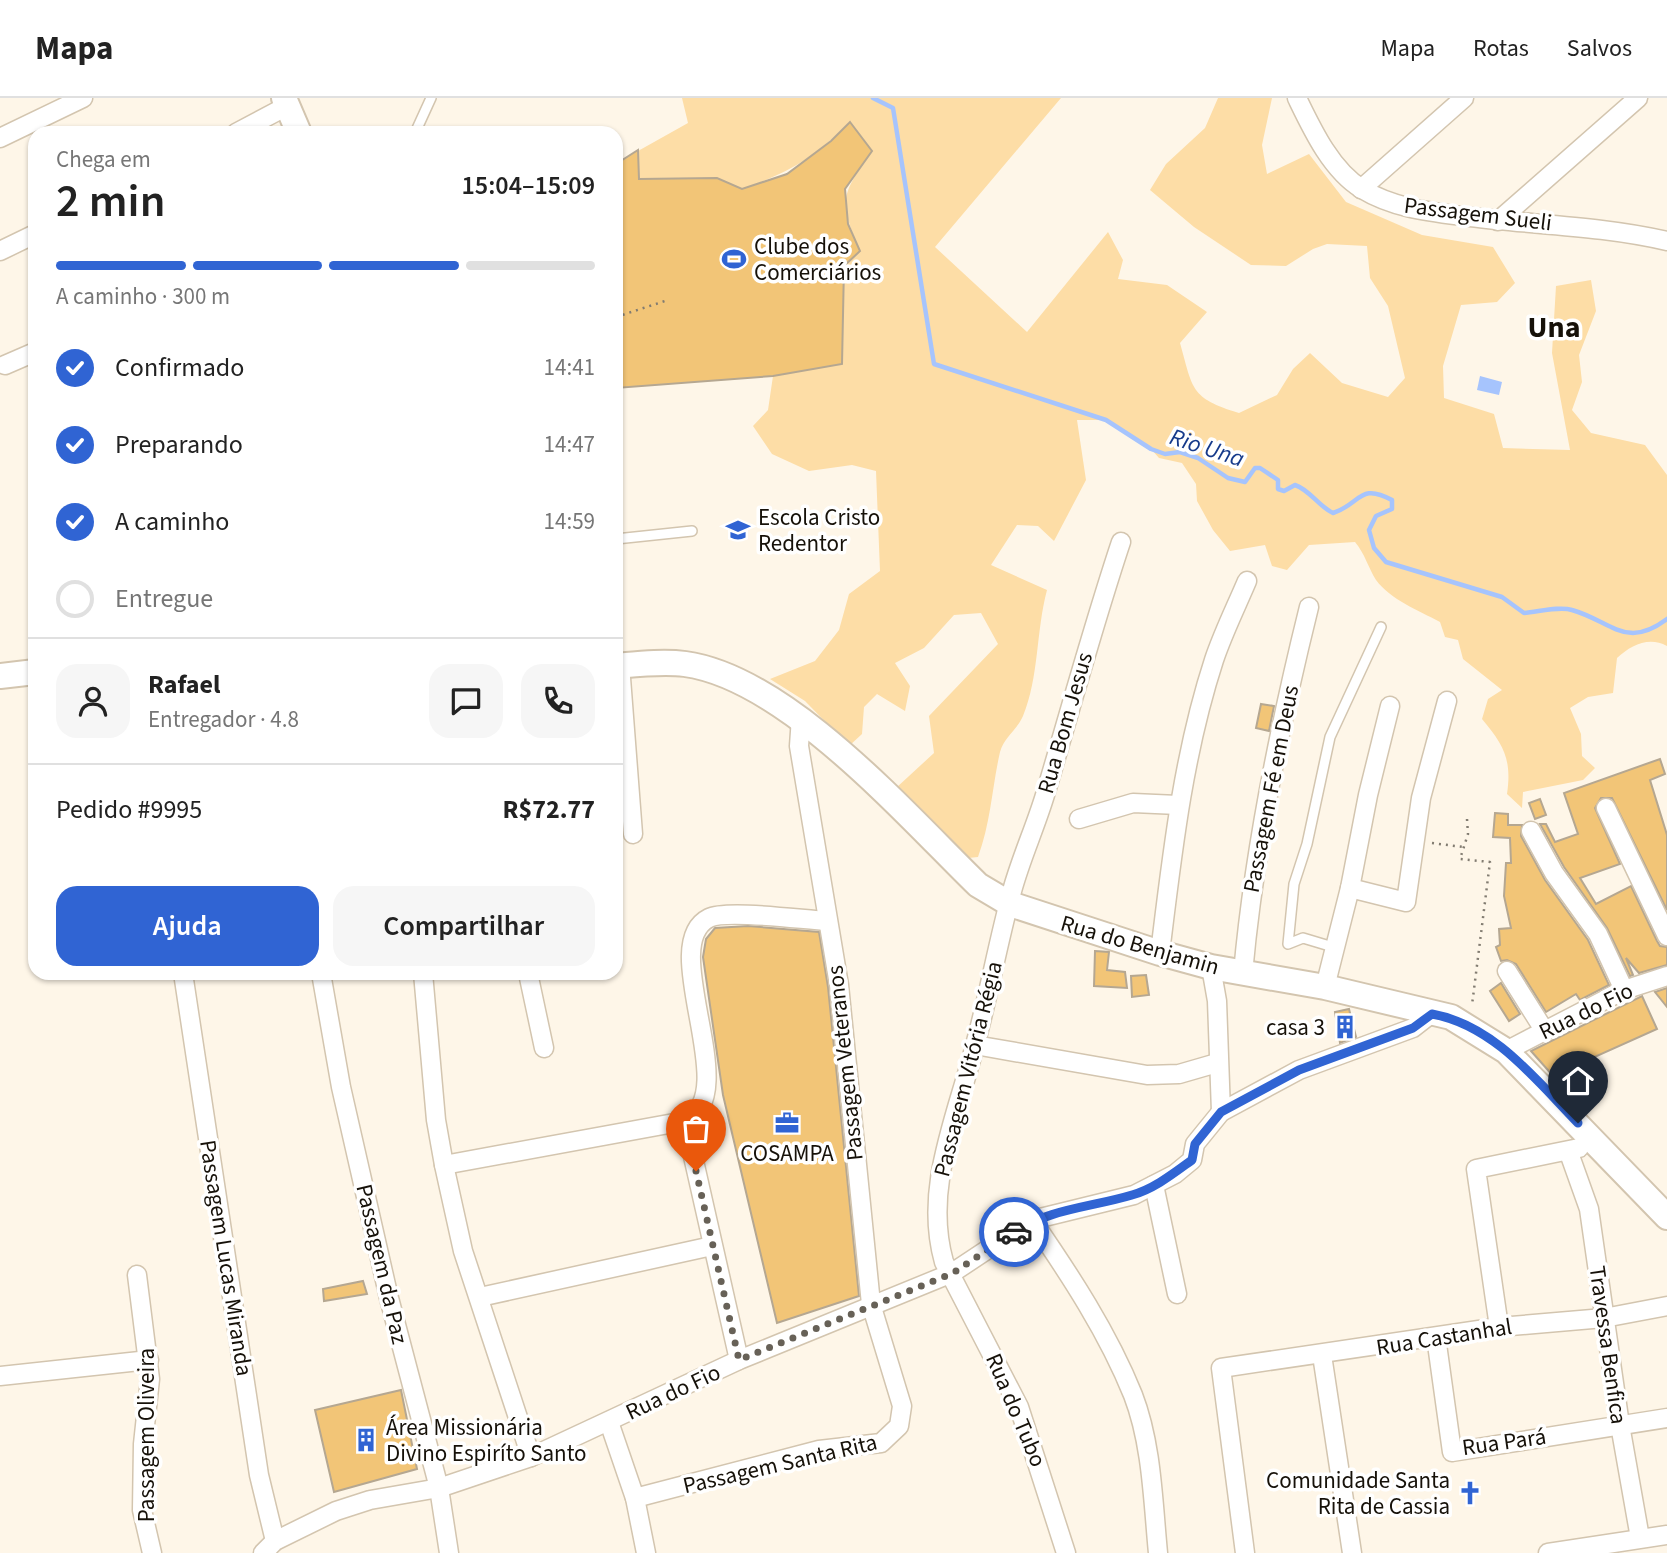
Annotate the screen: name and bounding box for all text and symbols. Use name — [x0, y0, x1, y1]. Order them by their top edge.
text: Mapa — [35, 25, 113, 72]
text: Mapa — [1380, 31, 1435, 66]
text: Rotas — [1473, 31, 1529, 66]
text: Salvos — [1567, 31, 1632, 66]
text: Chega em — [56, 143, 151, 176]
text: 15:04–15:09 — [462, 167, 595, 204]
text: 2 min — [56, 169, 165, 234]
street label: Passagem Sueli — [1402, 189, 1554, 239]
place label: Clube dos Comerciários — [754, 230, 881, 289]
sports icon: Clube dos Comerciários — [720, 245, 748, 273]
text: A caminho · 300 m — [56, 280, 230, 313]
district label: Una — [1528, 306, 1580, 349]
icon: check — [56, 349, 94, 387]
text: Confirmado — [115, 349, 244, 386]
text: 14:41 — [544, 351, 595, 384]
water label: Rio Una — [1165, 420, 1249, 476]
icon: check — [56, 426, 94, 464]
text: Preparando — [115, 426, 243, 463]
text: 14:47 — [544, 428, 595, 461]
place label: Escola Cristo Redentor — [758, 501, 880, 560]
icon: check — [56, 503, 94, 541]
text: A caminho — [115, 503, 229, 540]
text: 14:59 — [544, 505, 595, 538]
school or university icon: Escola Cristo Redentor — [724, 516, 752, 544]
text: Entregue — [115, 580, 213, 617]
street label: Rua Bom Jesus — [1029, 648, 1101, 798]
button: person — [56, 664, 130, 738]
button: chat — [429, 664, 503, 738]
button: phone — [521, 664, 595, 738]
text: Rafael — [148, 666, 220, 703]
street label: Passagem Fé em Deus — [1235, 682, 1307, 896]
text: Entregador · 4.8 — [148, 703, 299, 736]
text: Pedido #9995 — [56, 791, 202, 828]
text: R$72.77 — [503, 791, 595, 828]
button: Ajuda — [56, 886, 319, 966]
button: Compartilhar — [333, 886, 595, 966]
street label: Rua do Benjamin — [1057, 907, 1223, 983]
street label: Passagem Vitória Régia — [925, 958, 1011, 1180]
street label: Passagem Veteranos — [818, 964, 872, 1162]
street label: Rua do Fio — [1533, 974, 1639, 1048]
place label: casa 3 — [1266, 1011, 1325, 1044]
building icon: casa 3 — [1331, 1013, 1359, 1041]
pin — [1548, 1051, 1608, 1123]
icon: home — [1559, 1062, 1597, 1100]
pin — [666, 1099, 726, 1171]
office icon: COSAMPA — [773, 1109, 801, 1137]
icon: bag — [677, 1110, 715, 1148]
place label: COSAMPA — [740, 1137, 834, 1170]
street label: Passagem Lucas Miranda — [191, 1138, 261, 1378]
street label: Passagem da Paz — [348, 1181, 416, 1347]
courier — [979, 1197, 1049, 1267]
icon: car — [995, 1213, 1033, 1251]
street label: Travessa Benfica — [1581, 1264, 1635, 1426]
street label: Rua Castanhal — [1374, 1310, 1514, 1364]
street label: Passagem Oliveira — [130, 1348, 163, 1522]
street label: Rua do Tubo — [977, 1348, 1055, 1472]
street label: Rua do Fio — [620, 1356, 726, 1428]
place label: Área Missionária Divino Espiríto Santo — [386, 1411, 587, 1470]
street label: Rua Pará — [1460, 1420, 1548, 1464]
building icon: Área Missionária Divino Espiríto Santo — [352, 1426, 380, 1454]
street label: Passagem Santa Rita — [680, 1426, 880, 1502]
place label: Comunidade Santa Rita de Cassia — [1266, 1464, 1450, 1523]
church icon: Comunidade Santa Rita de Cassia — [1456, 1479, 1484, 1507]

